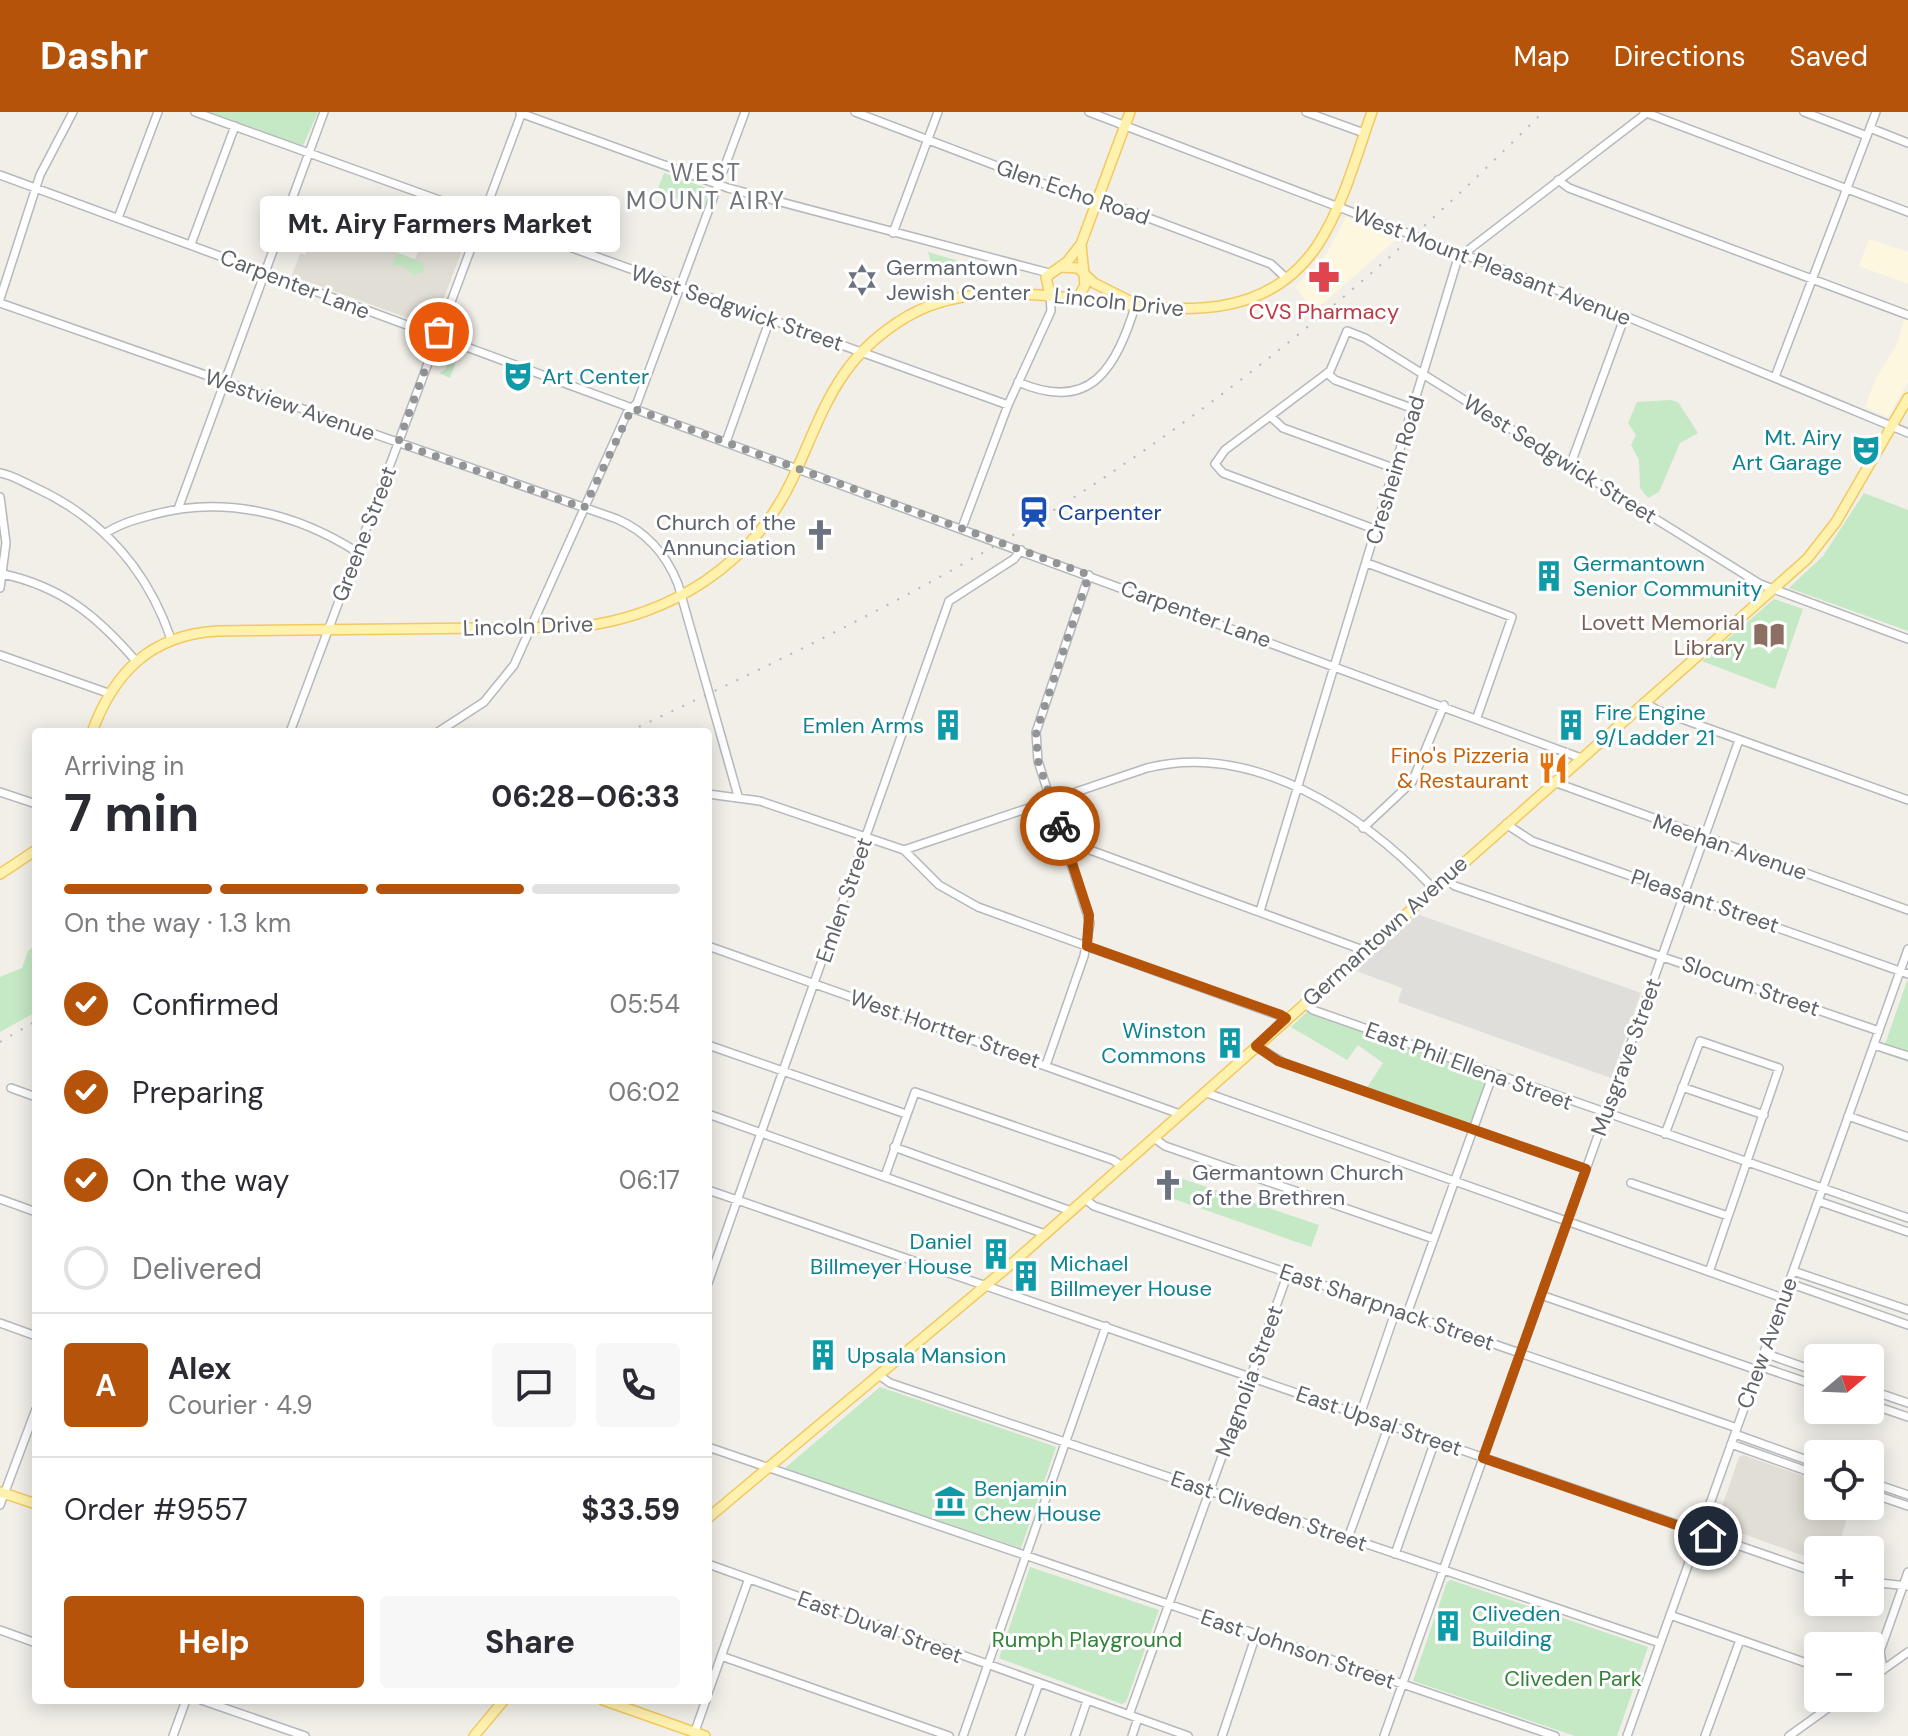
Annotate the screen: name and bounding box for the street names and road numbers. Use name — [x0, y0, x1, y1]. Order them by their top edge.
street label: Glen Echo Road — [992, 152, 1154, 232]
street label: West Mount Pleasant Avenue — [1349, 199, 1635, 333]
street label: Carpenter Lane — [216, 242, 374, 326]
street label: West Sedgwick Street — [627, 258, 847, 358]
street label: Lincoln Drive — [1053, 281, 1185, 323]
street label: Westview Avenue — [201, 362, 379, 448]
street label: West Sedgwick Street — [1458, 388, 1662, 530]
street label: Cresheim Road — [1359, 392, 1431, 548]
street label: Greene Street — [325, 462, 403, 606]
street label: Carpenter Lane — [1117, 573, 1275, 655]
street label: Lincoln Drive — [462, 609, 594, 643]
street label: Meehan Avenue — [1649, 807, 1811, 887]
street label: Emlen Street — [809, 834, 879, 966]
street label: Germantown Avenue — [1296, 849, 1474, 1013]
street label: Pleasant Street — [1627, 862, 1783, 940]
street label: Slocum Street — [1678, 949, 1824, 1023]
street label: Musgrave Street — [1584, 974, 1668, 1140]
street label: West Hortter Street — [846, 983, 1044, 1075]
street label: East Phil Ellena Street — [1361, 1015, 1577, 1117]
street label: East Sharpnack Street — [1276, 1257, 1498, 1357]
street label: Chew Avenue — [1730, 1273, 1804, 1413]
street label: Magnolia Street — [1208, 1301, 1290, 1461]
street label: East Upsal Street — [1292, 1379, 1466, 1463]
street label: East Cliveden Street — [1167, 1464, 1371, 1558]
street label: East Duval Street — [794, 1584, 966, 1670]
street label: East Johnson Street — [1197, 1602, 1399, 1696]

